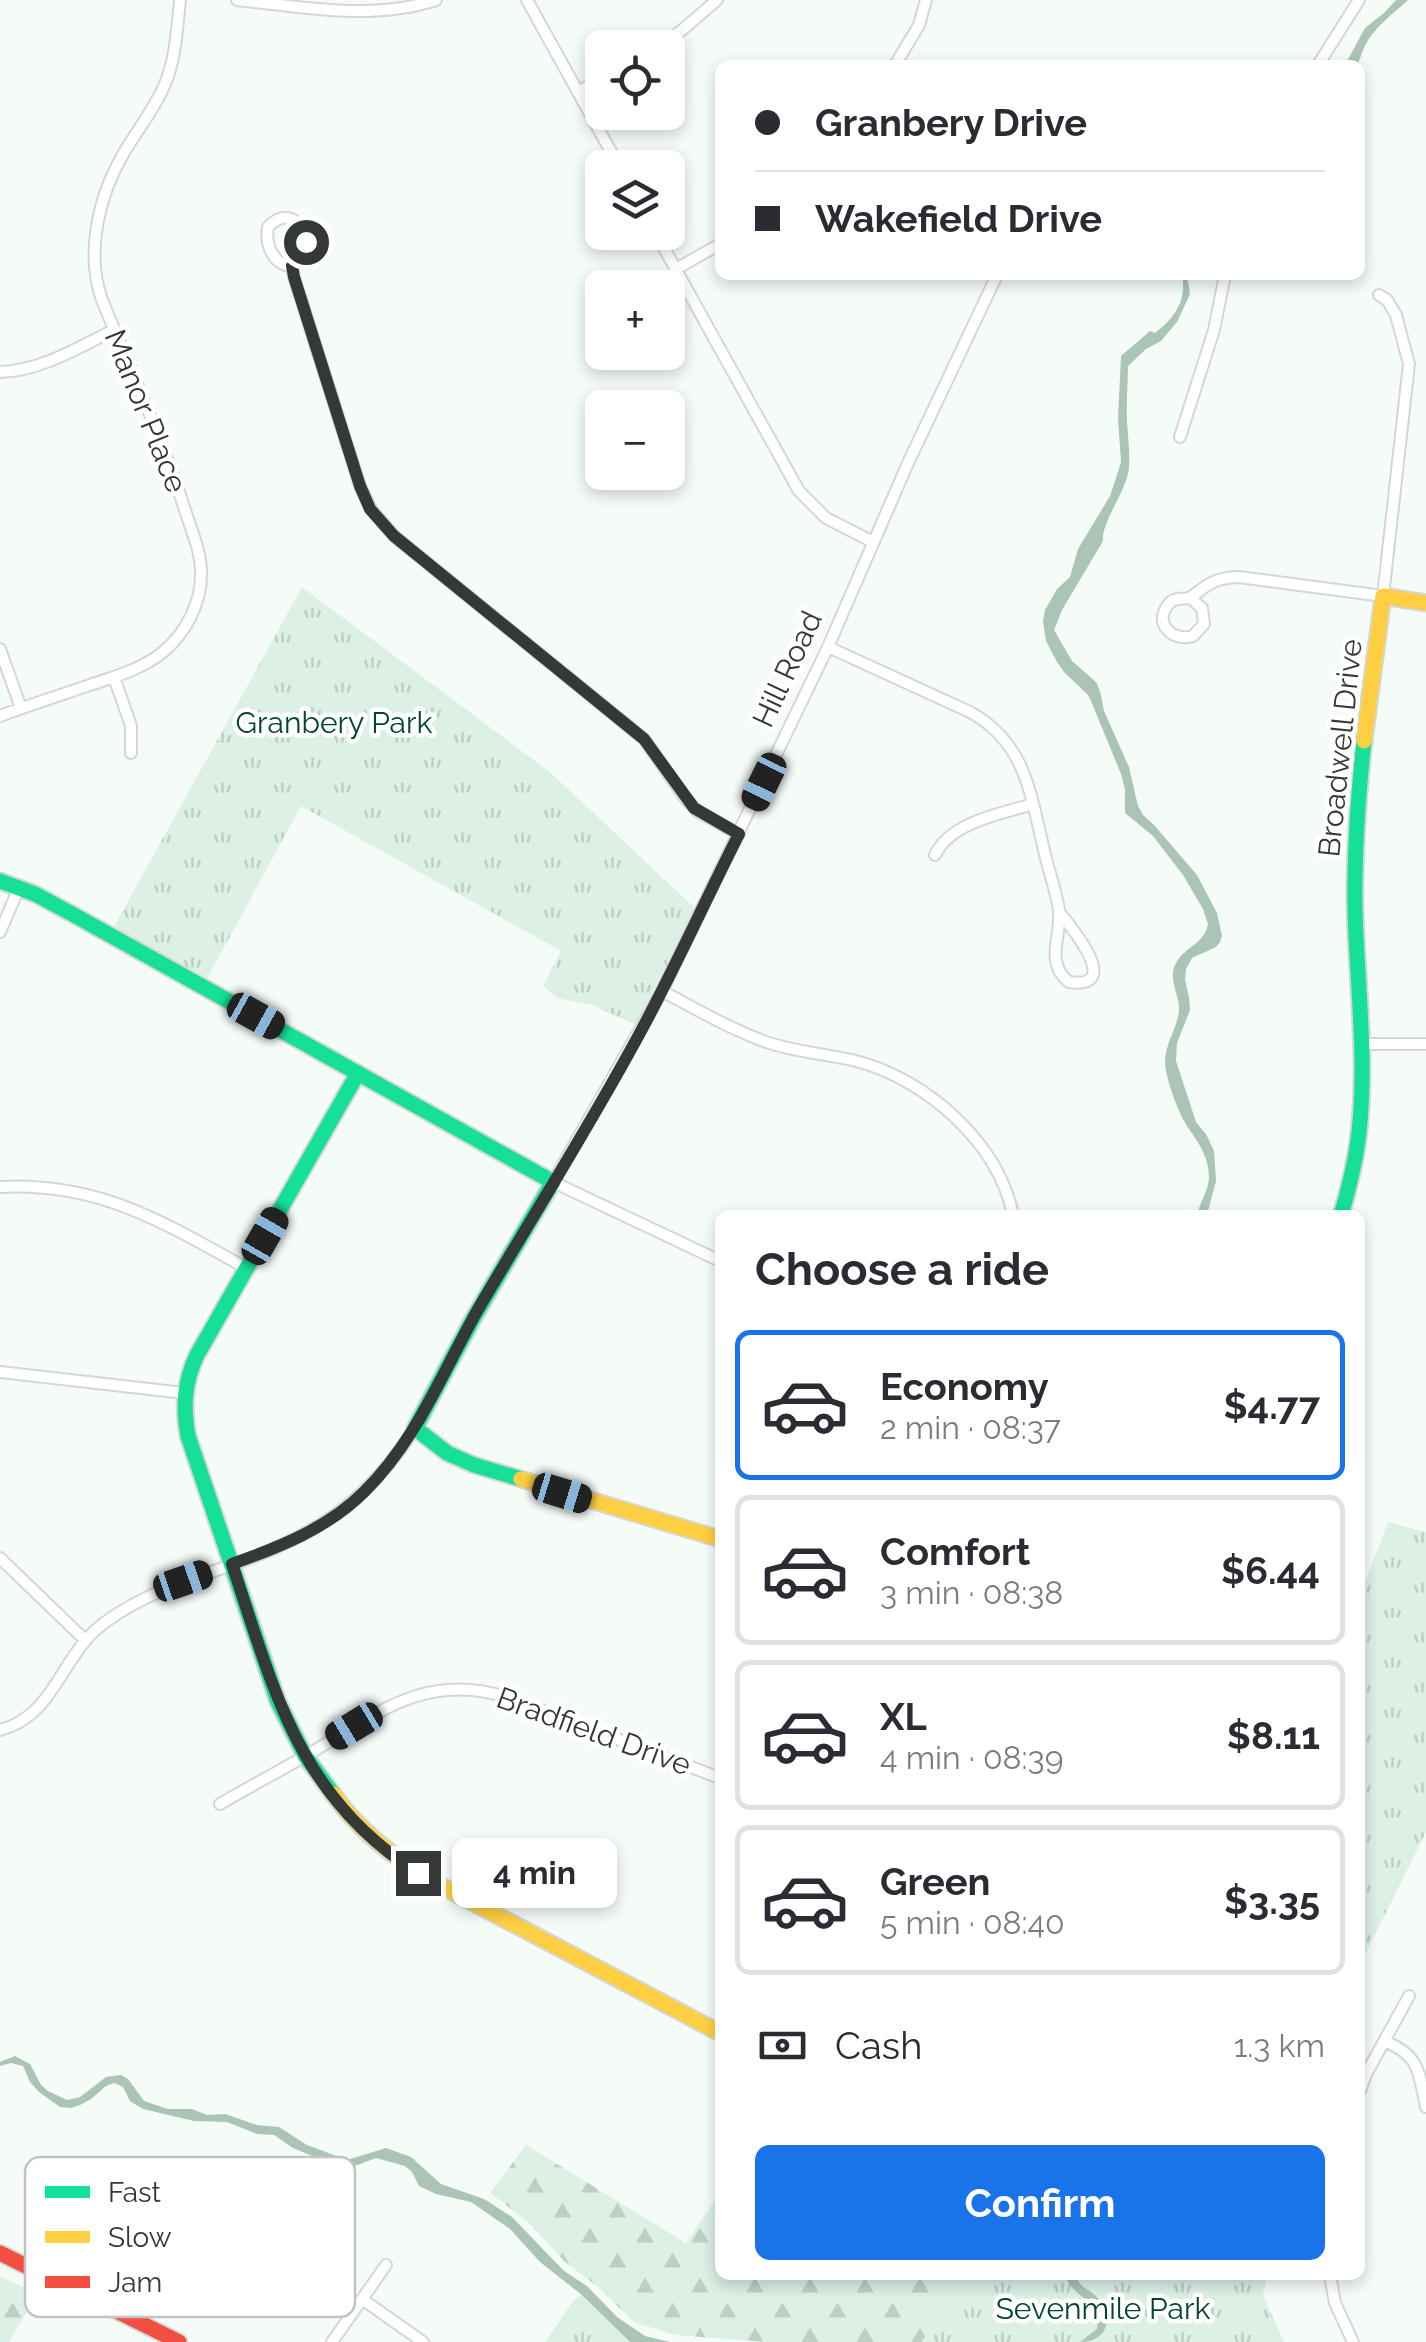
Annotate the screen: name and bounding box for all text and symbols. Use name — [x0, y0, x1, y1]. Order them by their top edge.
map controls — [585, 30, 685, 490]
button: locate — [585, 30, 685, 130]
text: Granbery Drive — [815, 100, 1087, 145]
button: layers — [585, 150, 685, 250]
text: Wakefield Drive — [815, 196, 1102, 241]
route start — [284, 220, 329, 265]
button: + — [585, 270, 685, 370]
street label: Manor Place — [97, 325, 195, 497]
button: − — [585, 390, 685, 490]
street label: Hill Road — [745, 606, 829, 732]
street label: Broadwell Drive — [1311, 637, 1369, 859]
park label: Granbery Park — [236, 705, 433, 740]
car — [737, 748, 791, 816]
car — [222, 988, 290, 1044]
car — [237, 1203, 293, 1269]
text: Choose a ride — [755, 1243, 1049, 1296]
icon: car — [760, 1360, 850, 1450]
text: Economy — [880, 1364, 1049, 1409]
text: $4.77 — [1224, 1383, 1320, 1428]
text: 2 min · 08:37 — [880, 1409, 1061, 1446]
car — [529, 1470, 595, 1516]
icon: car — [760, 1525, 850, 1615]
text: Comfort — [880, 1529, 1030, 1574]
text: $6.44 — [1221, 1548, 1320, 1593]
car — [150, 1557, 216, 1605]
text: 3 min · 08:38 — [880, 1574, 1063, 1611]
street label: Bradfield Drive — [492, 1680, 696, 1782]
icon: car — [760, 1690, 850, 1780]
text: XL — [880, 1694, 927, 1739]
car — [321, 1698, 387, 1754]
text: $8.11 — [1227, 1713, 1320, 1758]
text: 4 min · 08:39 — [880, 1739, 1063, 1776]
callout: 4 min — [453, 1838, 618, 1908]
route end — [396, 1851, 441, 1896]
text: 4 min — [493, 1854, 576, 1891]
icon: car — [760, 1855, 850, 1945]
text: Green — [880, 1859, 990, 1904]
text: $3.35 — [1224, 1878, 1320, 1923]
text: 5 min · 08:40 — [880, 1904, 1065, 1941]
icon: cash — [755, 2018, 810, 2073]
text: Cash — [835, 2023, 922, 2068]
text: 1.3 km — [1234, 2027, 1325, 2064]
button: Confirm — [755, 2145, 1325, 2260]
legend — [25, 2157, 355, 2317]
text: Fast — [108, 2176, 161, 2209]
text: Slow — [108, 2221, 172, 2254]
text: Jam — [108, 2266, 162, 2299]
park label: Sevenmile Park — [996, 2291, 1210, 2326]

